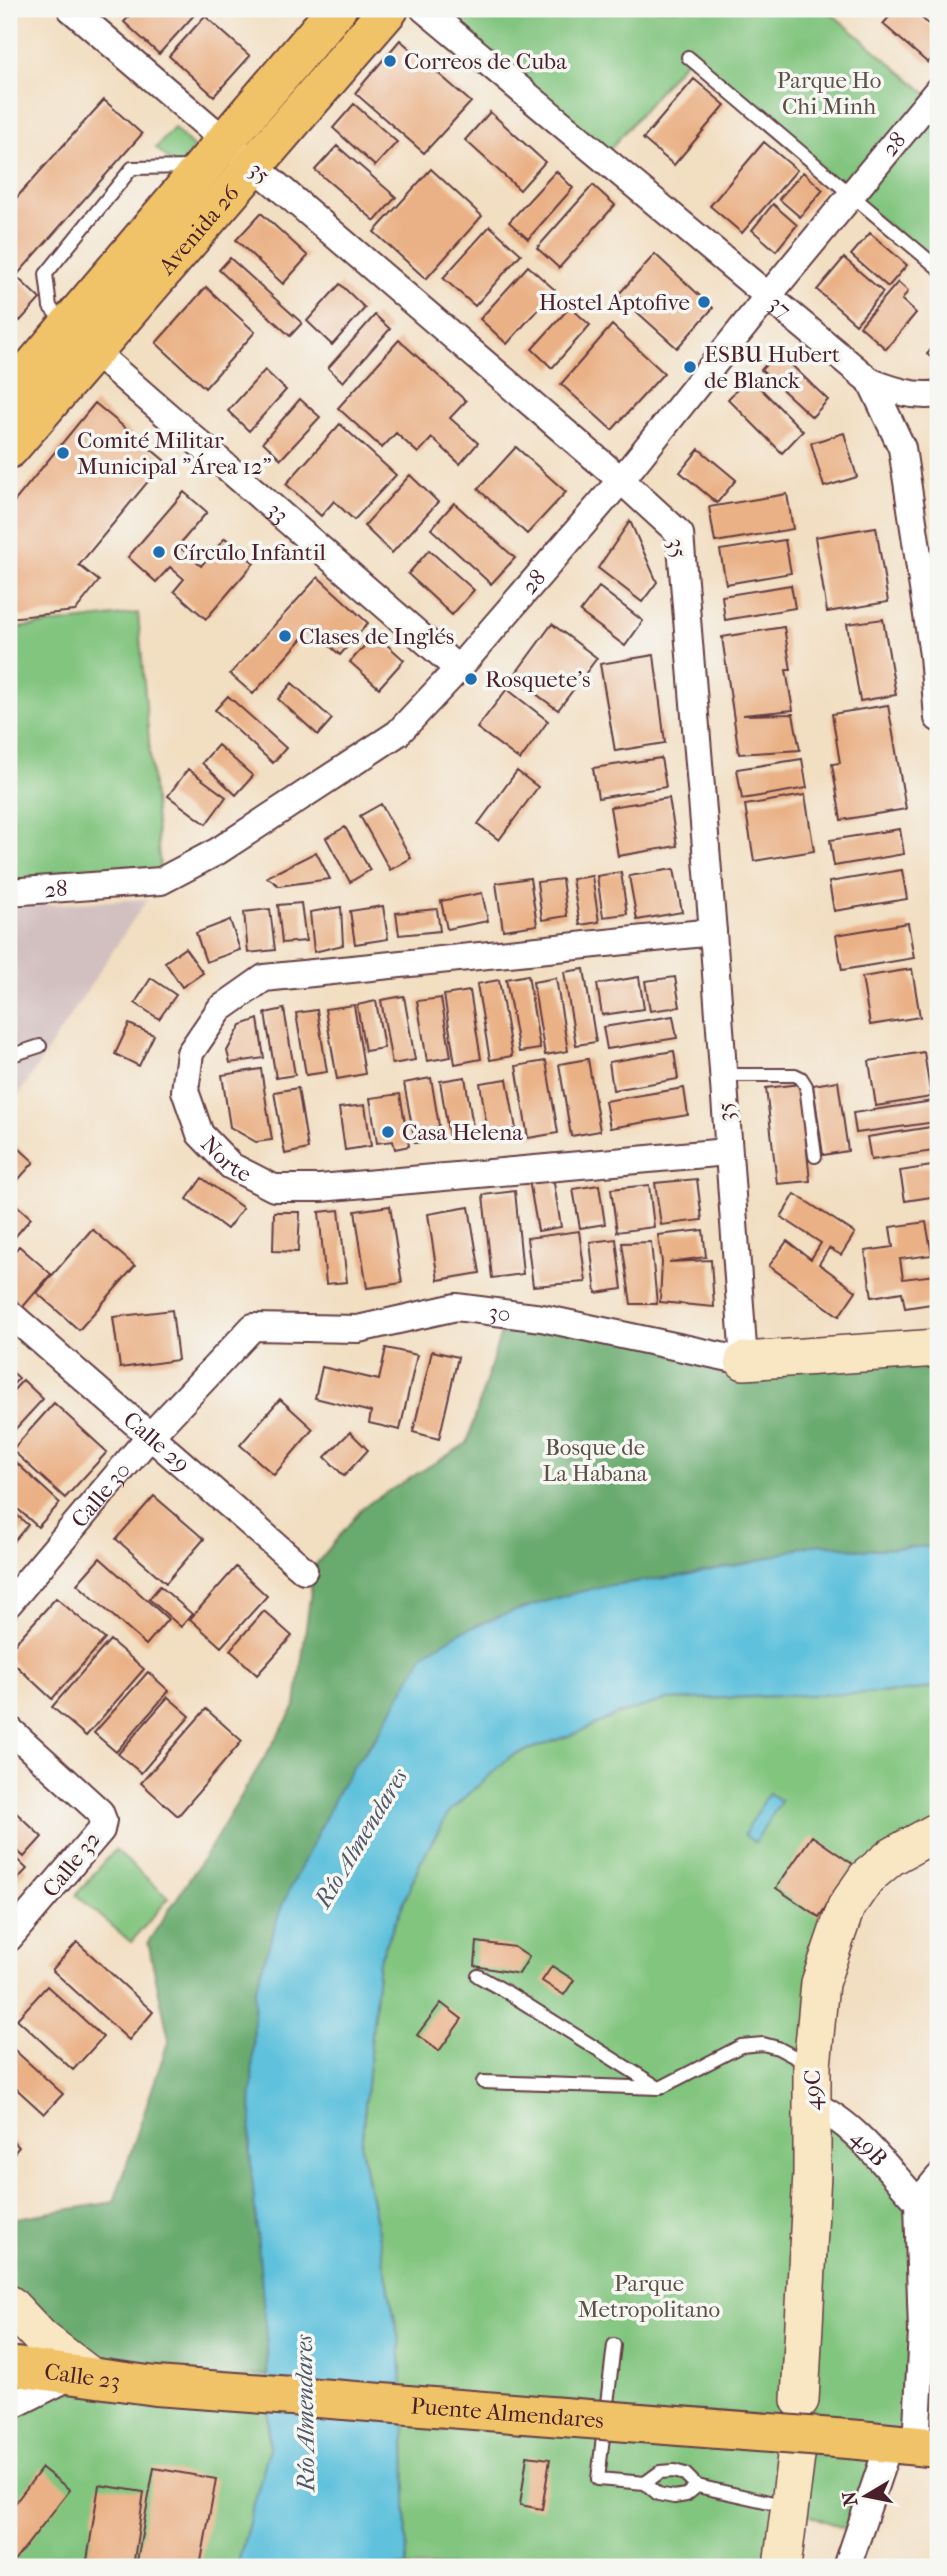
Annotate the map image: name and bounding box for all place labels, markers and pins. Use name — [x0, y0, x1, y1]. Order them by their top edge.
place label: Correos de Cuba — [404, 48, 567, 75]
marker: Correos de Cuba — [382, 53, 398, 69]
place label: Hostel Aptofive — [539, 289, 690, 316]
marker: Hostel Aptofive — [696, 294, 712, 310]
place label: ESBU Hubert de Blanck — [704, 341, 840, 394]
marker: ESBU Hubert de Blanck — [682, 359, 698, 375]
place label: Comité Militar Municipal "Área 12" — [77, 427, 272, 480]
marker: Comité Militar Municipal "Área 12" — [55, 445, 71, 461]
place label: Círculo Infantil — [173, 539, 327, 566]
marker: Círculo Infantil — [151, 544, 167, 560]
place label: Clases de Inglés — [299, 623, 454, 650]
marker: Clases de Inglés — [277, 628, 293, 644]
place label: Rosquete's — [485, 666, 591, 693]
marker: Rosquete's — [463, 671, 479, 687]
place label: Casa Helena — [402, 1119, 523, 1146]
marker: Casa Helena — [380, 1124, 396, 1140]

